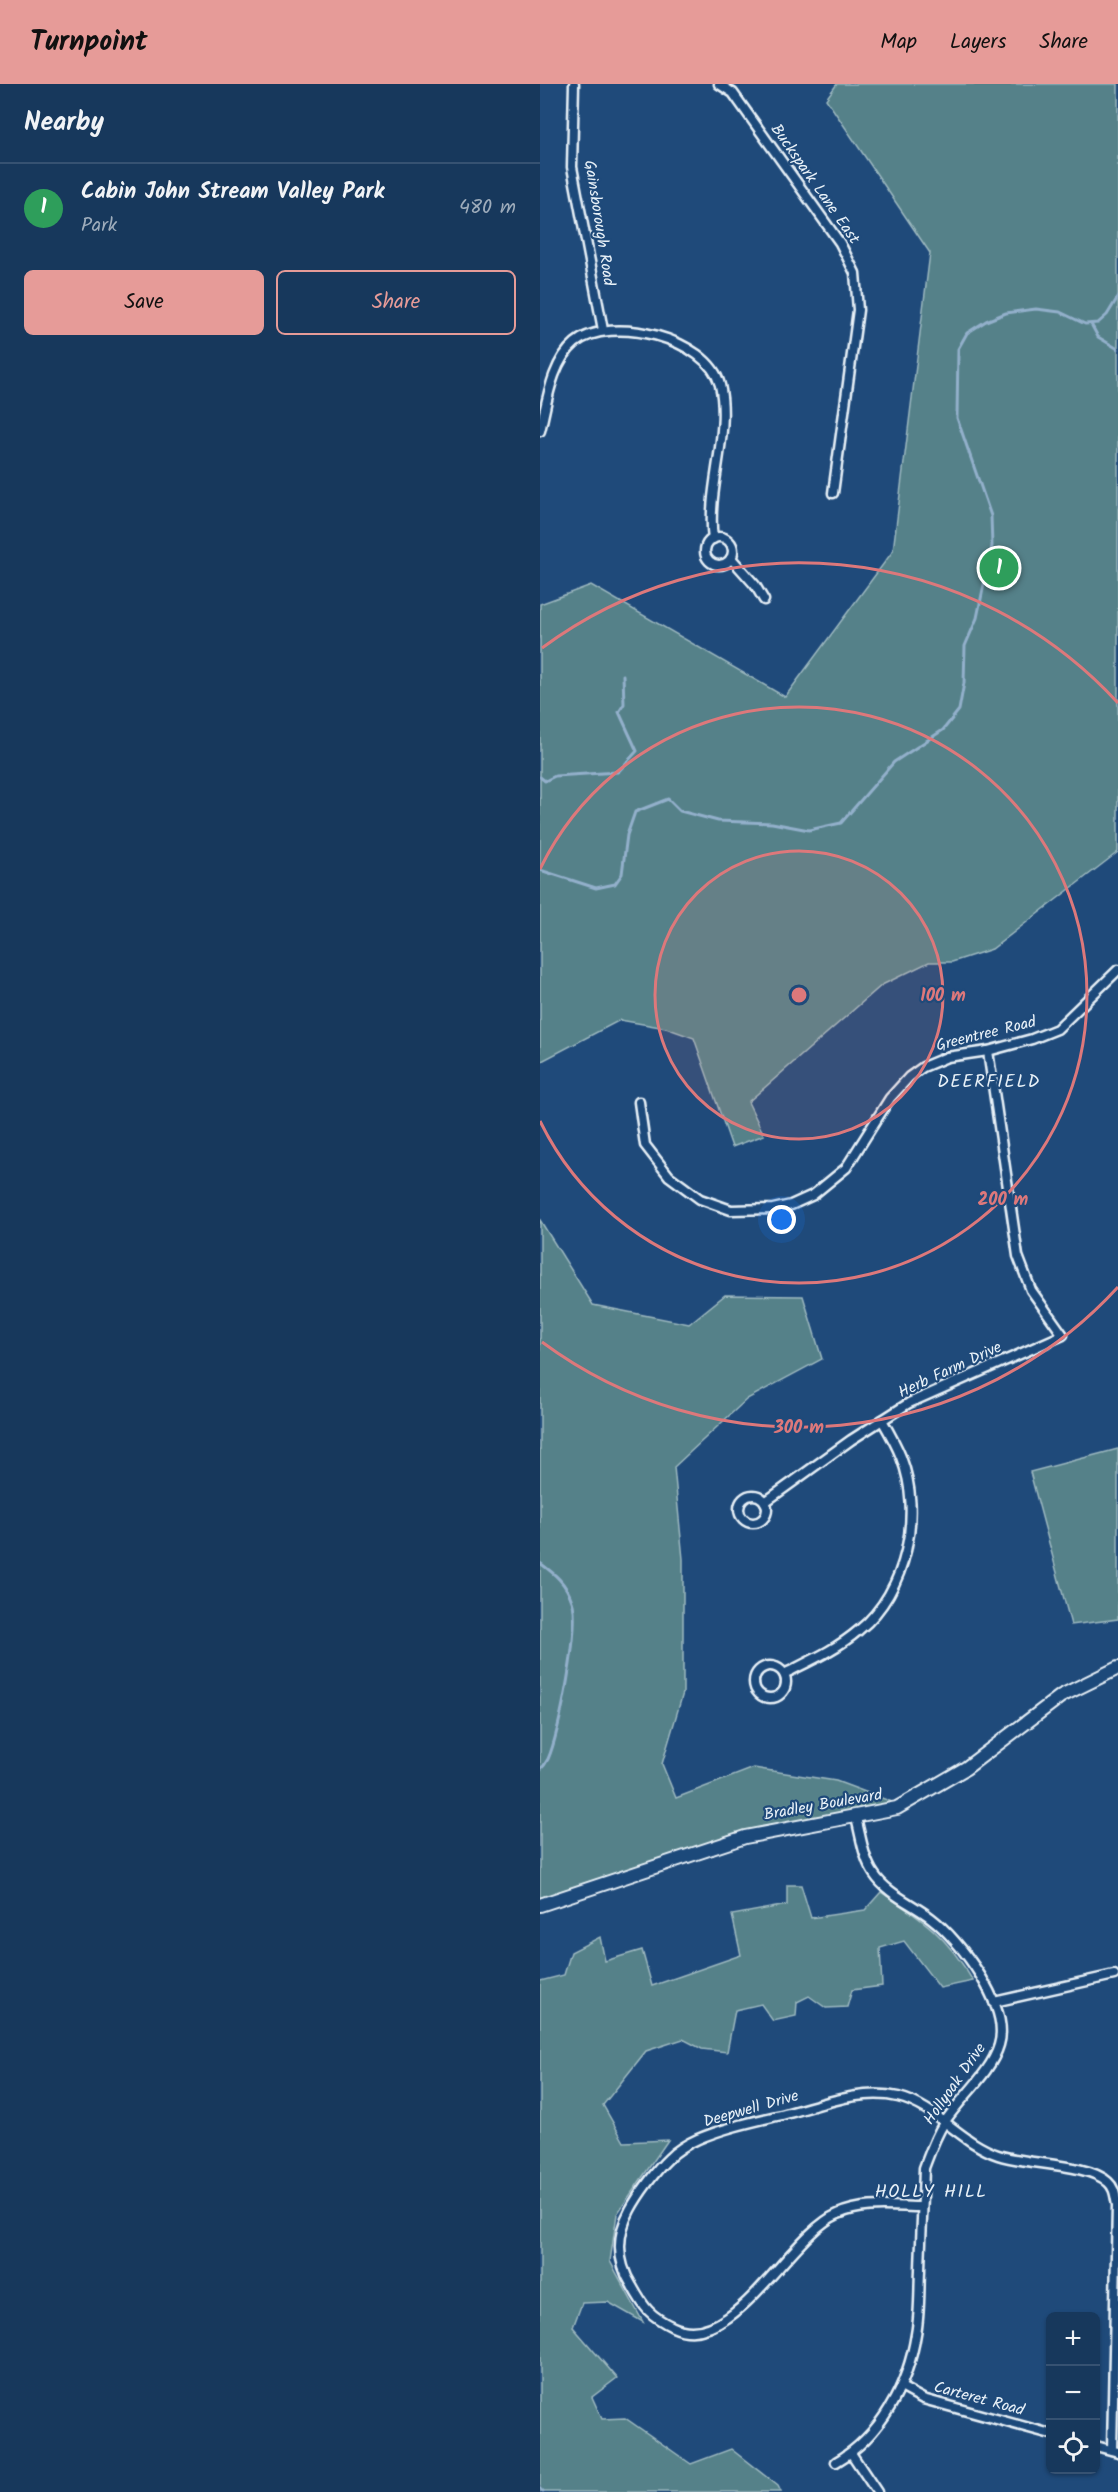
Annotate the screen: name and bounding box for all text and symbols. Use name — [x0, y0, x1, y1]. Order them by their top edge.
text: Turnpoint — [30, 20, 148, 65]
text: Map — [880, 26, 917, 59]
text: Layers — [950, 26, 1006, 59]
text: Share — [1039, 26, 1088, 59]
text: Nearby — [24, 102, 104, 144]
street label: Buckspark Lane East — [764, 119, 866, 250]
street label: Gainsborough Road — [577, 158, 621, 289]
text: Cabin John Stream Valley Park — [81, 175, 384, 210]
text: 1 — [40, 192, 47, 224]
text: 480 m — [459, 192, 516, 224]
text: Park — [81, 210, 117, 242]
button: Save — [24, 270, 264, 335]
button: Share — [276, 270, 516, 335]
pin: 1 — [980, 546, 1018, 590]
text: 100 m — [920, 982, 966, 1011]
centre of rings — [789, 985, 809, 1005]
street label: Greentree Road — [933, 1009, 1040, 1059]
district label: DEERFIELD — [937, 1068, 1041, 1097]
text: 200 m — [978, 1186, 1029, 1215]
your location — [767, 1205, 796, 1234]
street label: Herb Farm Drive — [894, 1335, 1006, 1405]
text: 300 m — [773, 1414, 824, 1443]
street label: Bradley Boulevard — [762, 1782, 885, 1828]
street label: Hollyoak Drive — [917, 2038, 993, 2130]
street label: Deepwell Drive — [700, 2083, 802, 2135]
district label: HOLLY HILL — [875, 2178, 987, 2207]
map controls — [1046, 2312, 1100, 2474]
button: + — [1046, 2312, 1100, 2366]
button: − — [1046, 2366, 1100, 2420]
street label: Carteret Road — [931, 2375, 1028, 2423]
button: locate — [1046, 2420, 1100, 2474]

